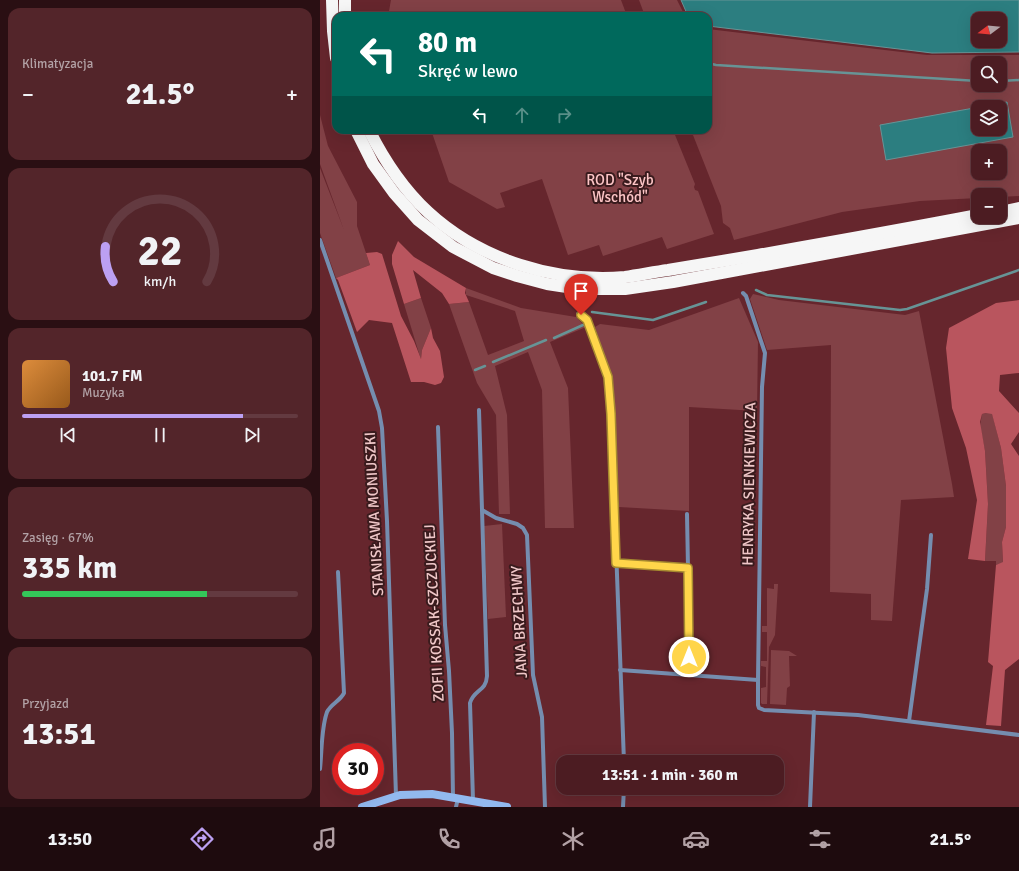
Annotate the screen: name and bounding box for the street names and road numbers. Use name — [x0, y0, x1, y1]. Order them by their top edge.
street label: HENRYKA SIENKIEWICZA — [739, 402, 759, 566]
street label: STANISŁAWA MONIUSZKI — [361, 431, 387, 597]
street label: ZOFII KOSSAK-SZCZUCKIEJ — [420, 524, 448, 702]
street label: JANA BRZECHWY — [507, 565, 531, 679]

